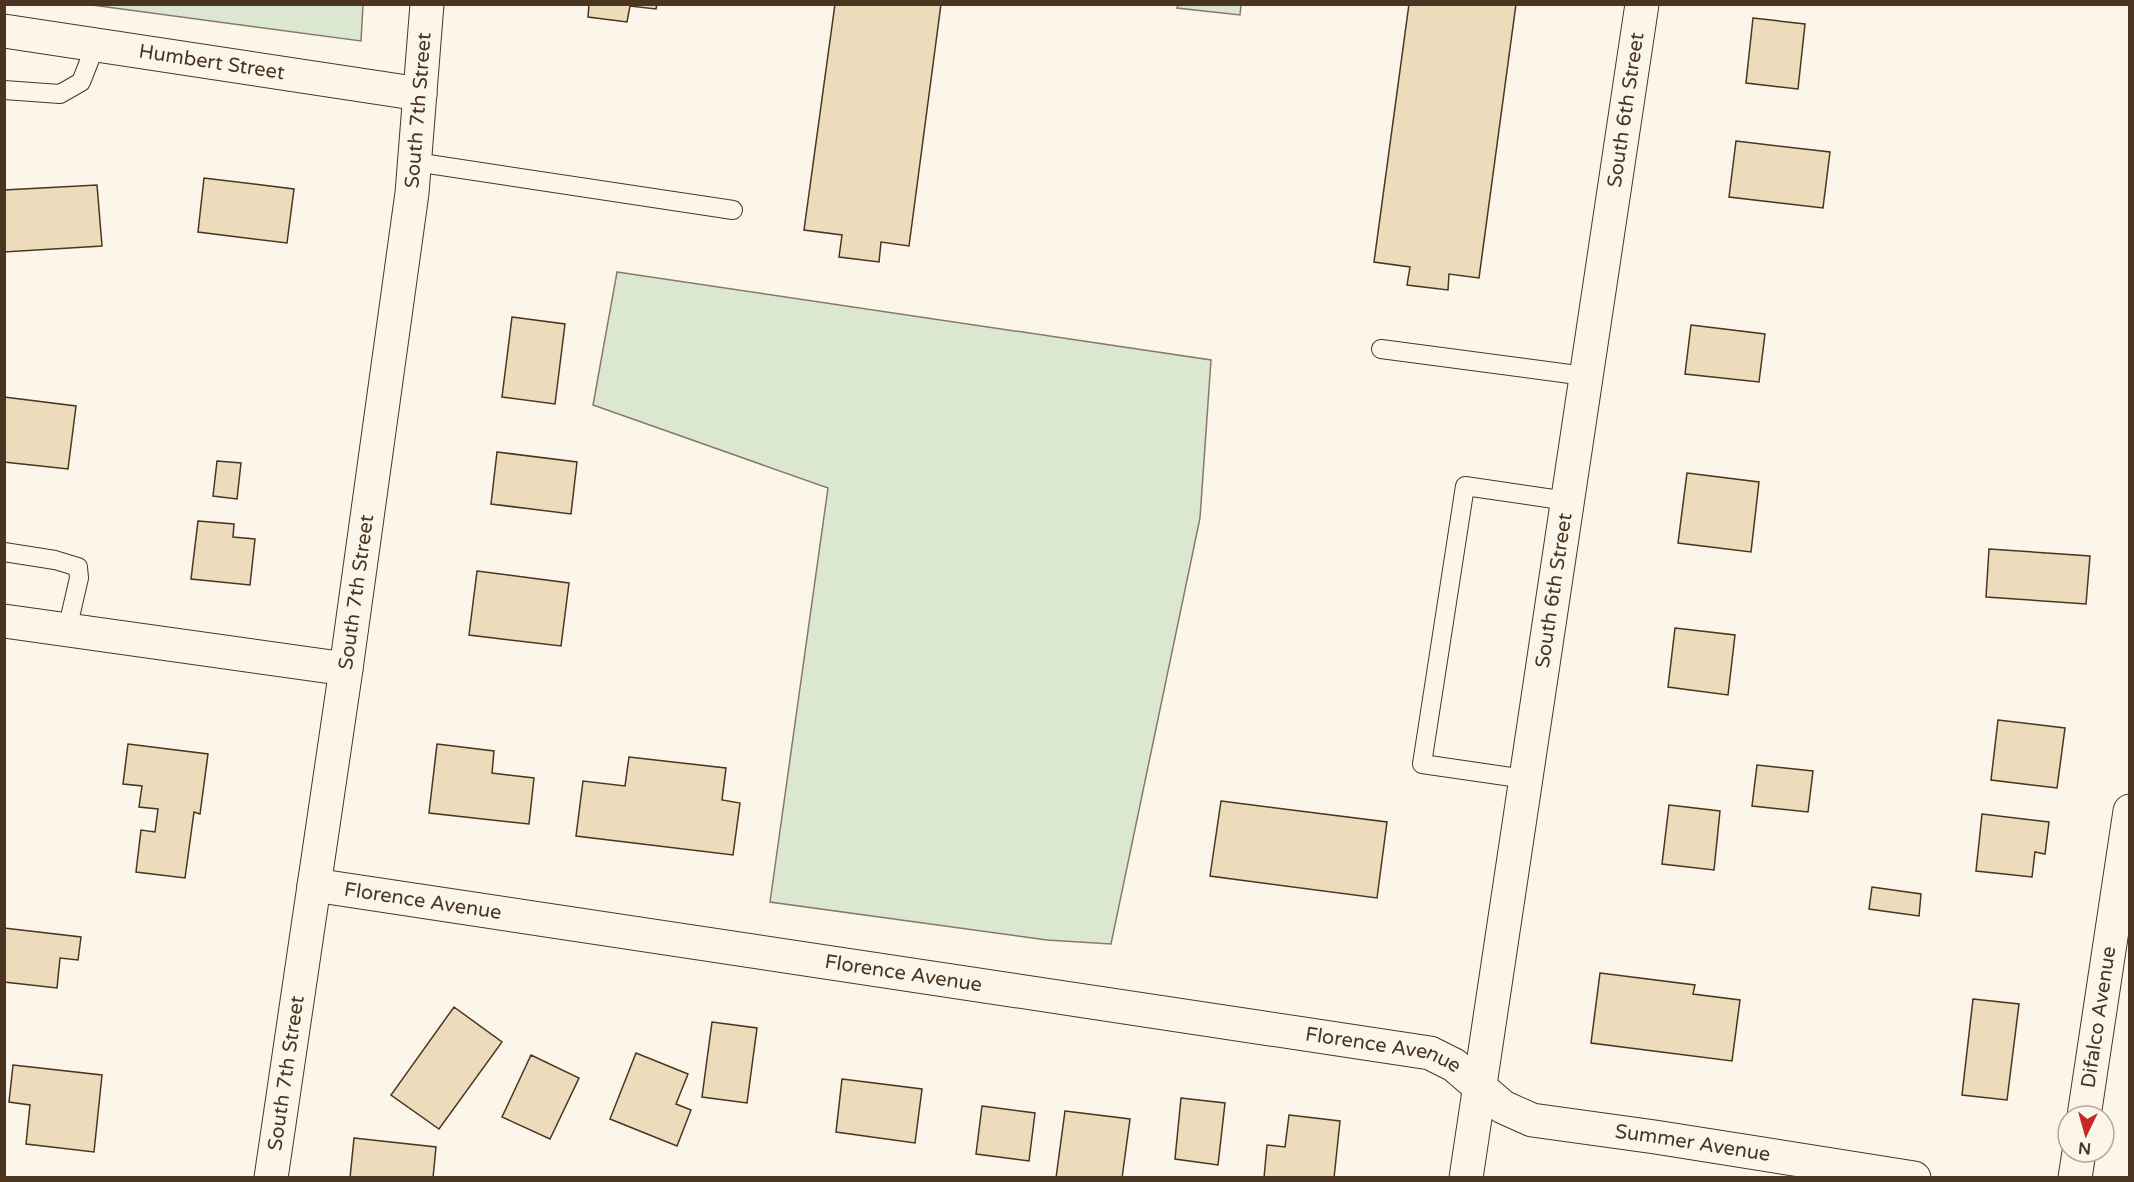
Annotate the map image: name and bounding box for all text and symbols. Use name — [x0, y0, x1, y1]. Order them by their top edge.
street label: South 6th Street — [1603, 30, 1650, 189]
street label: South 7th Street — [400, 31, 437, 189]
street label: Humbert Street — [137, 40, 286, 85]
street label: South 6th Street — [1531, 511, 1578, 670]
street label: South 7th Street — [334, 513, 379, 671]
street label: Florence Avenue — [342, 878, 503, 925]
street label: Difalco Avenue — [2076, 945, 2121, 1090]
street label: Florence Avenue — [823, 950, 984, 997]
street label: South 7th Street — [263, 994, 310, 1152]
street label: Florence Avenue — [1304, 1022, 1466, 1078]
north arrow — [2056, 1104, 2116, 1164]
street label: Summer Avenue — [1613, 1120, 1772, 1167]
text: N — [2078, 1137, 2092, 1158]

